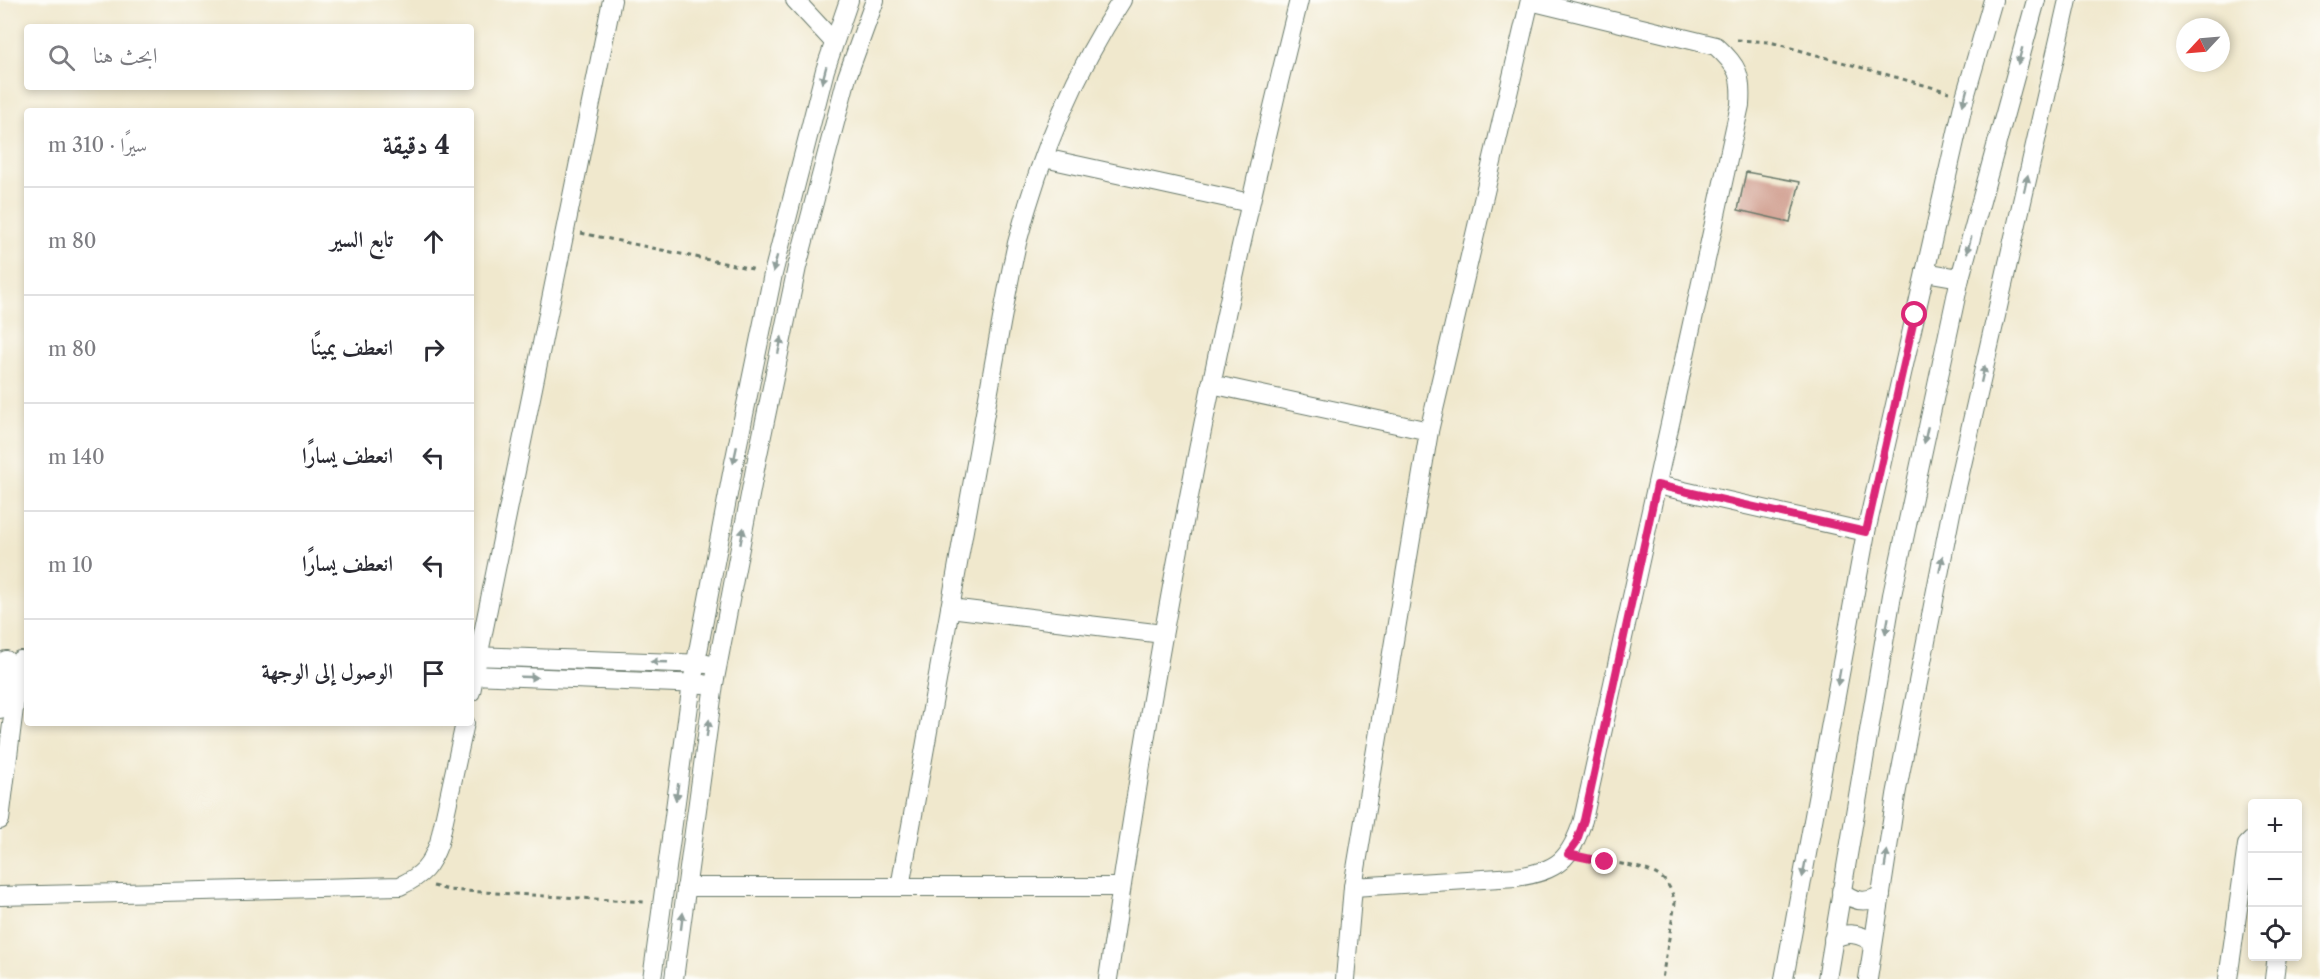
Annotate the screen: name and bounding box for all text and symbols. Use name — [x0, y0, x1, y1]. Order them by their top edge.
north arrow — [2176, 18, 2230, 72]
search box — [24, 24, 474, 90]
icon: search — [45, 41, 78, 74]
text: ابحث هنا — [93, 42, 158, 69]
one-way arrow — [2015, 47, 2025, 66]
one-way arrow — [818, 66, 828, 84]
one-way arrow — [1960, 87, 1970, 106]
text: 4 دقيقة — [383, 129, 450, 161]
text: سيرًا · 310 m — [48, 133, 147, 157]
one-way arrow — [2022, 174, 2031, 193]
icon: ahead — [417, 225, 450, 258]
text: تابع السير — [330, 226, 393, 253]
text: 80 m — [48, 229, 97, 253]
one-way arrow — [1964, 235, 1974, 254]
one-way arrow — [770, 255, 780, 273]
route start — [1901, 301, 1927, 327]
icon: right — [417, 333, 450, 366]
text: انعطف يمينًا — [311, 334, 393, 361]
one-way arrow — [776, 335, 786, 354]
text: 80 m — [48, 337, 97, 361]
one-way arrow — [1978, 364, 1988, 383]
one-way arrow — [1921, 426, 1931, 444]
icon: left — [417, 441, 450, 474]
text: انعطف يسارًا — [302, 442, 393, 469]
text: 140 m — [48, 445, 105, 469]
one-way arrow — [730, 446, 739, 465]
one-way arrow — [738, 526, 747, 545]
icon: left — [417, 549, 450, 582]
text: انعطف يسارًا — [302, 550, 393, 577]
text: 10 m — [48, 553, 93, 577]
one-way arrow — [1937, 554, 1946, 573]
one-way arrow — [1882, 616, 1891, 635]
icon: arrive — [417, 657, 450, 690]
one-way arrow — [650, 657, 669, 667]
text: الوصول إلى الوجهة — [261, 658, 393, 685]
one-way arrow — [1834, 668, 1843, 687]
one-way arrow — [520, 673, 539, 682]
one-way arrow — [704, 718, 713, 737]
one-way arrow — [672, 782, 681, 801]
map controls — [2248, 799, 2302, 961]
button: + — [2248, 799, 2302, 853]
route end — [1591, 848, 1617, 874]
one-way arrow — [1882, 849, 1891, 868]
button: − — [2248, 853, 2302, 907]
one-way arrow — [1799, 859, 1808, 878]
button: locate — [2248, 907, 2302, 961]
one-way arrow — [677, 911, 686, 930]

